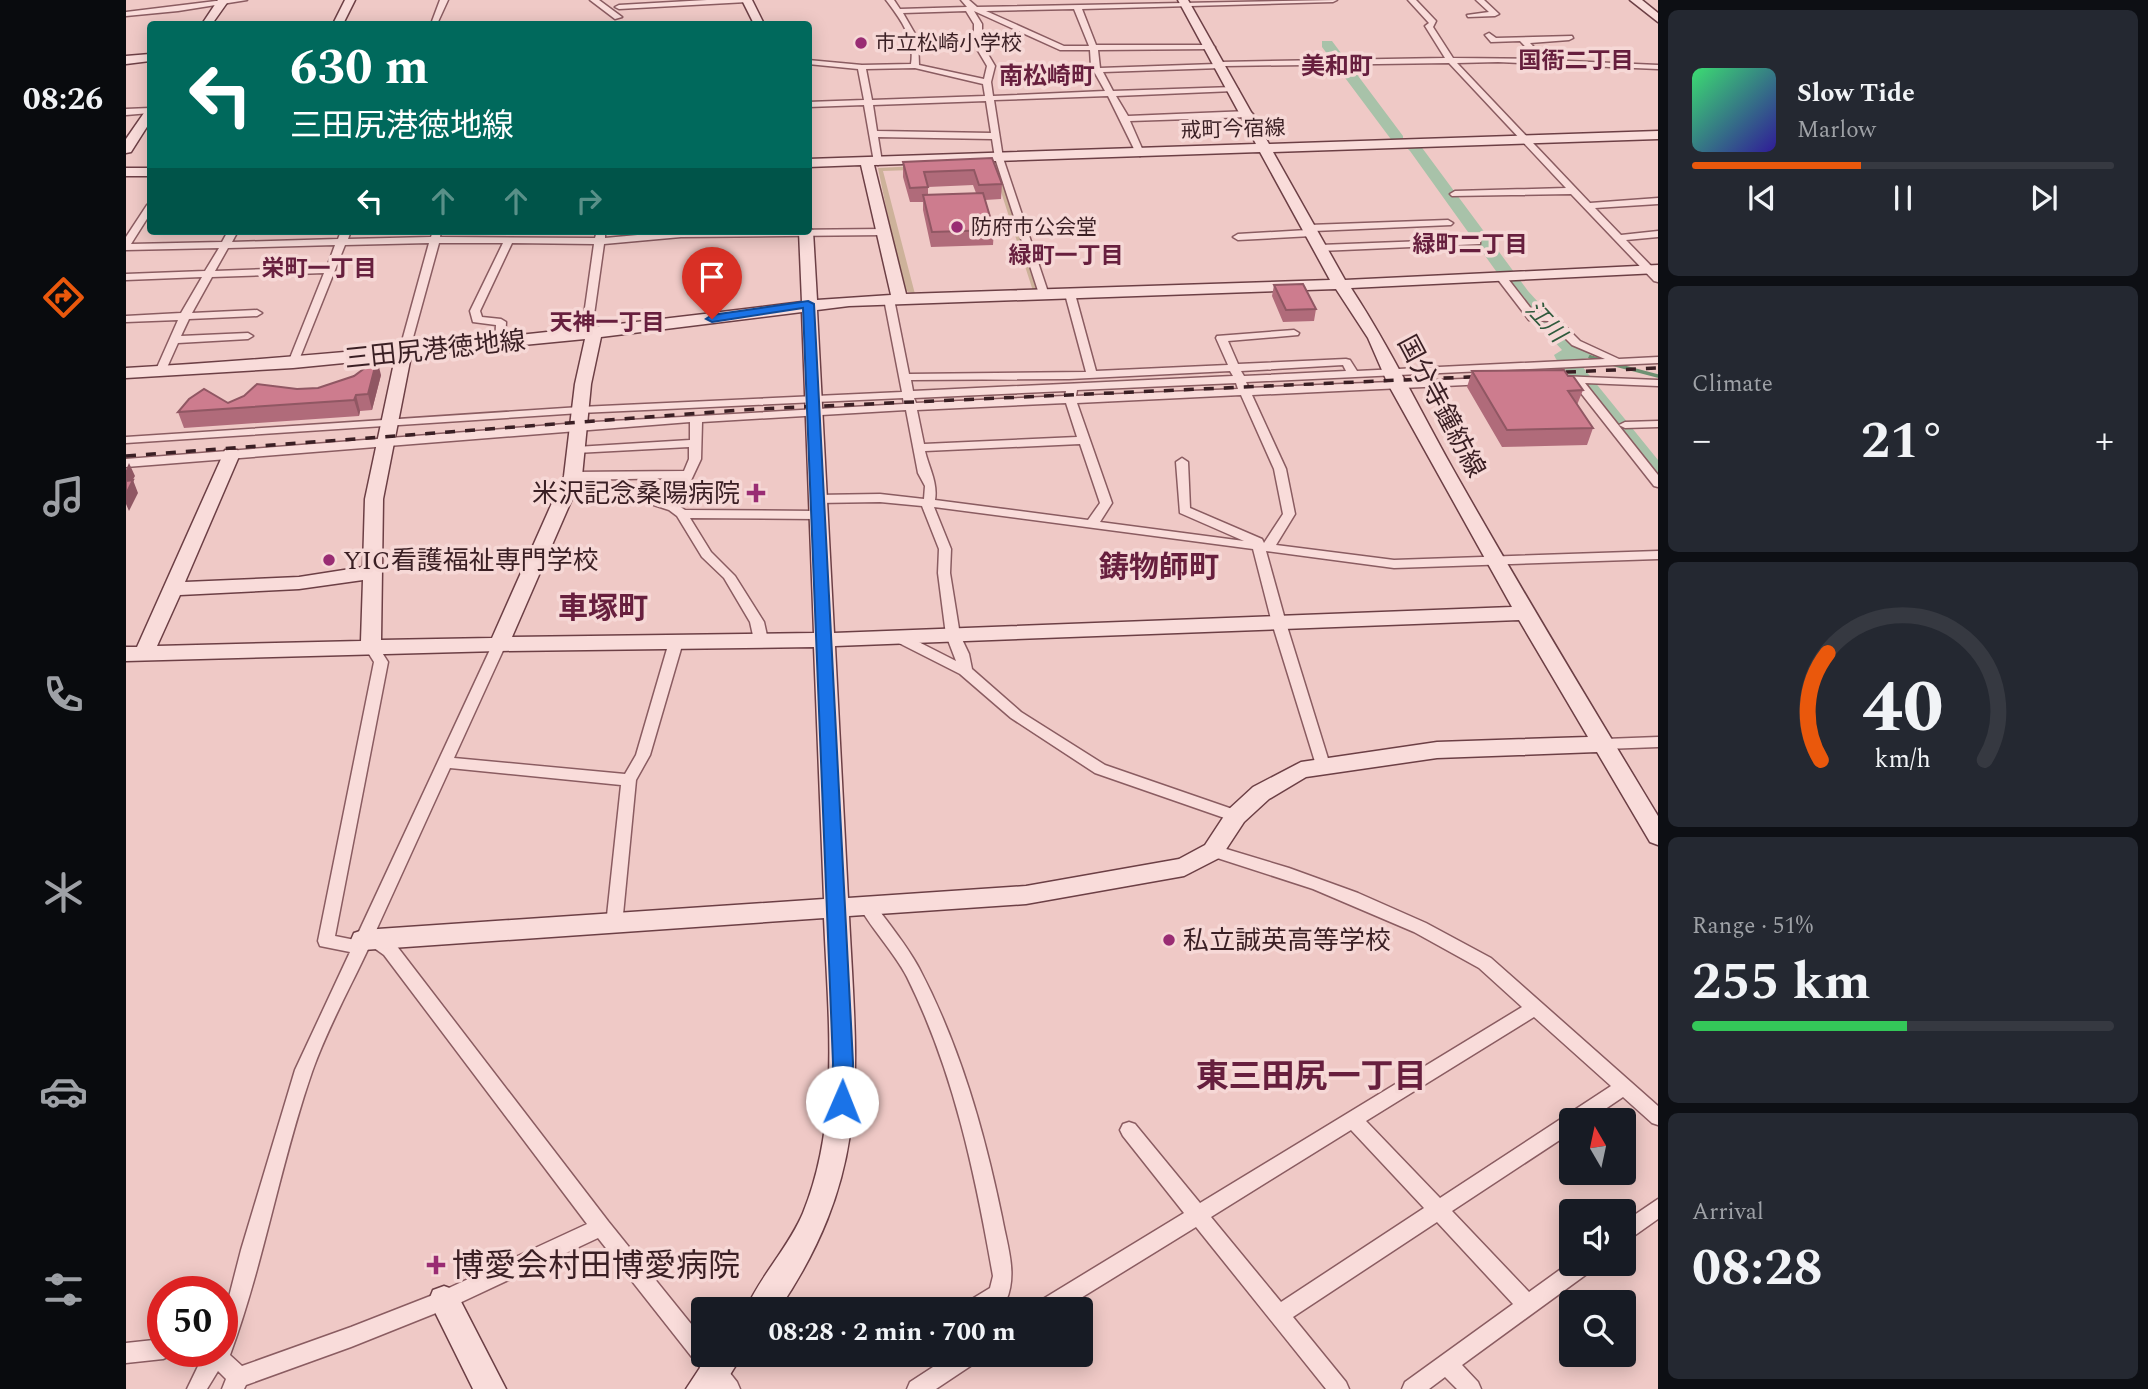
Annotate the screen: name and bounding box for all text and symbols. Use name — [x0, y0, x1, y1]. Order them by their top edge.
place label: 市立松崎小学校 — [875, 28, 1022, 60]
text: 630 m — [290, 31, 429, 106]
marker: 市立松崎小学校 — [853, 35, 869, 51]
district label: 国衙二丁目 — [1519, 44, 1634, 79]
icon: left — [175, 49, 266, 140]
district label: 美和町 — [1301, 49, 1373, 85]
district label: 南松崎町 — [999, 59, 1095, 95]
text: Slow Tide — [1797, 73, 1915, 113]
text: 08:26 — [23, 75, 103, 124]
text: 三田尻港徳地線 — [290, 102, 514, 151]
street label: 戒町今宿線 — [1180, 112, 1286, 148]
text: Marlow — [1797, 113, 1876, 148]
icon: previous — [1743, 179, 1781, 217]
icon: pause — [1884, 179, 1922, 217]
icon: next — [2025, 179, 2063, 217]
icon: left — [351, 182, 389, 220]
icon: ahead — [424, 182, 462, 220]
icon: ahead — [497, 182, 535, 220]
icon: right — [570, 182, 608, 220]
place label: 防府市公会堂 — [971, 212, 1097, 244]
marker: 防府市公会堂 — [949, 219, 965, 235]
district label: 緑町二丁目 — [1413, 228, 1528, 263]
district label: 緑町一丁目 — [1009, 239, 1124, 274]
pin — [682, 247, 742, 319]
district label: 栄町一丁目 — [262, 252, 377, 287]
icon: arrive — [693, 258, 731, 296]
icon: directions — [39, 273, 88, 322]
water label: 江川 — [1516, 293, 1575, 353]
district label: 天神一丁目 — [550, 306, 665, 341]
street label: 三田尻港徳地線 — [343, 321, 528, 379]
street label: 国分寺鐘紡線 — [1387, 328, 1495, 485]
text: Climate — [1692, 367, 1773, 402]
text: 21° — [1861, 402, 1945, 481]
text: − — [1692, 412, 1711, 470]
text: + — [2095, 412, 2114, 470]
icon: music — [39, 472, 88, 521]
place label: 米沢記念桑陽病院 — [532, 474, 740, 514]
marker: 米沢記念桑陽病院 — [746, 483, 766, 503]
place label: YIC看護福祉専門学校 — [343, 541, 599, 581]
district label: 鋳物師町 — [1099, 545, 1219, 591]
marker: YIC看護福祉専門学校 — [321, 552, 337, 568]
district label: 車塚町 — [558, 586, 648, 632]
text: 40 — [1862, 654, 1944, 765]
icon: phone — [39, 670, 88, 719]
text: km/h — [1875, 741, 1931, 779]
icon: climate — [39, 868, 88, 917]
text: Range · 51% — [1692, 909, 1813, 944]
place label: 私立誠英高等学校 — [1183, 921, 1391, 961]
marker: 私立誠英高等学校 — [1161, 932, 1177, 948]
text: 255 km — [1692, 943, 1871, 1022]
district label: 東三田尻一丁目 — [1196, 1052, 1427, 1102]
position arrow — [805, 1065, 879, 1139]
icon: car — [39, 1067, 88, 1116]
north arrow — [1559, 1108, 1636, 1185]
map controls — [1559, 1108, 1636, 1367]
text: Arrival — [1692, 1195, 1764, 1230]
button: sound — [1559, 1199, 1636, 1276]
text: 08:28 — [1692, 1229, 1823, 1308]
place label: 博愛会村田博愛病院 — [452, 1242, 740, 1291]
marker: 博愛会村田博愛病院 — [426, 1255, 446, 1275]
icon: filters — [39, 1265, 88, 1314]
speed limit sign: 50 — [147, 1276, 238, 1367]
button: search — [1559, 1290, 1636, 1367]
text: 08:28 · 2 min · 700 m — [768, 1312, 1016, 1352]

